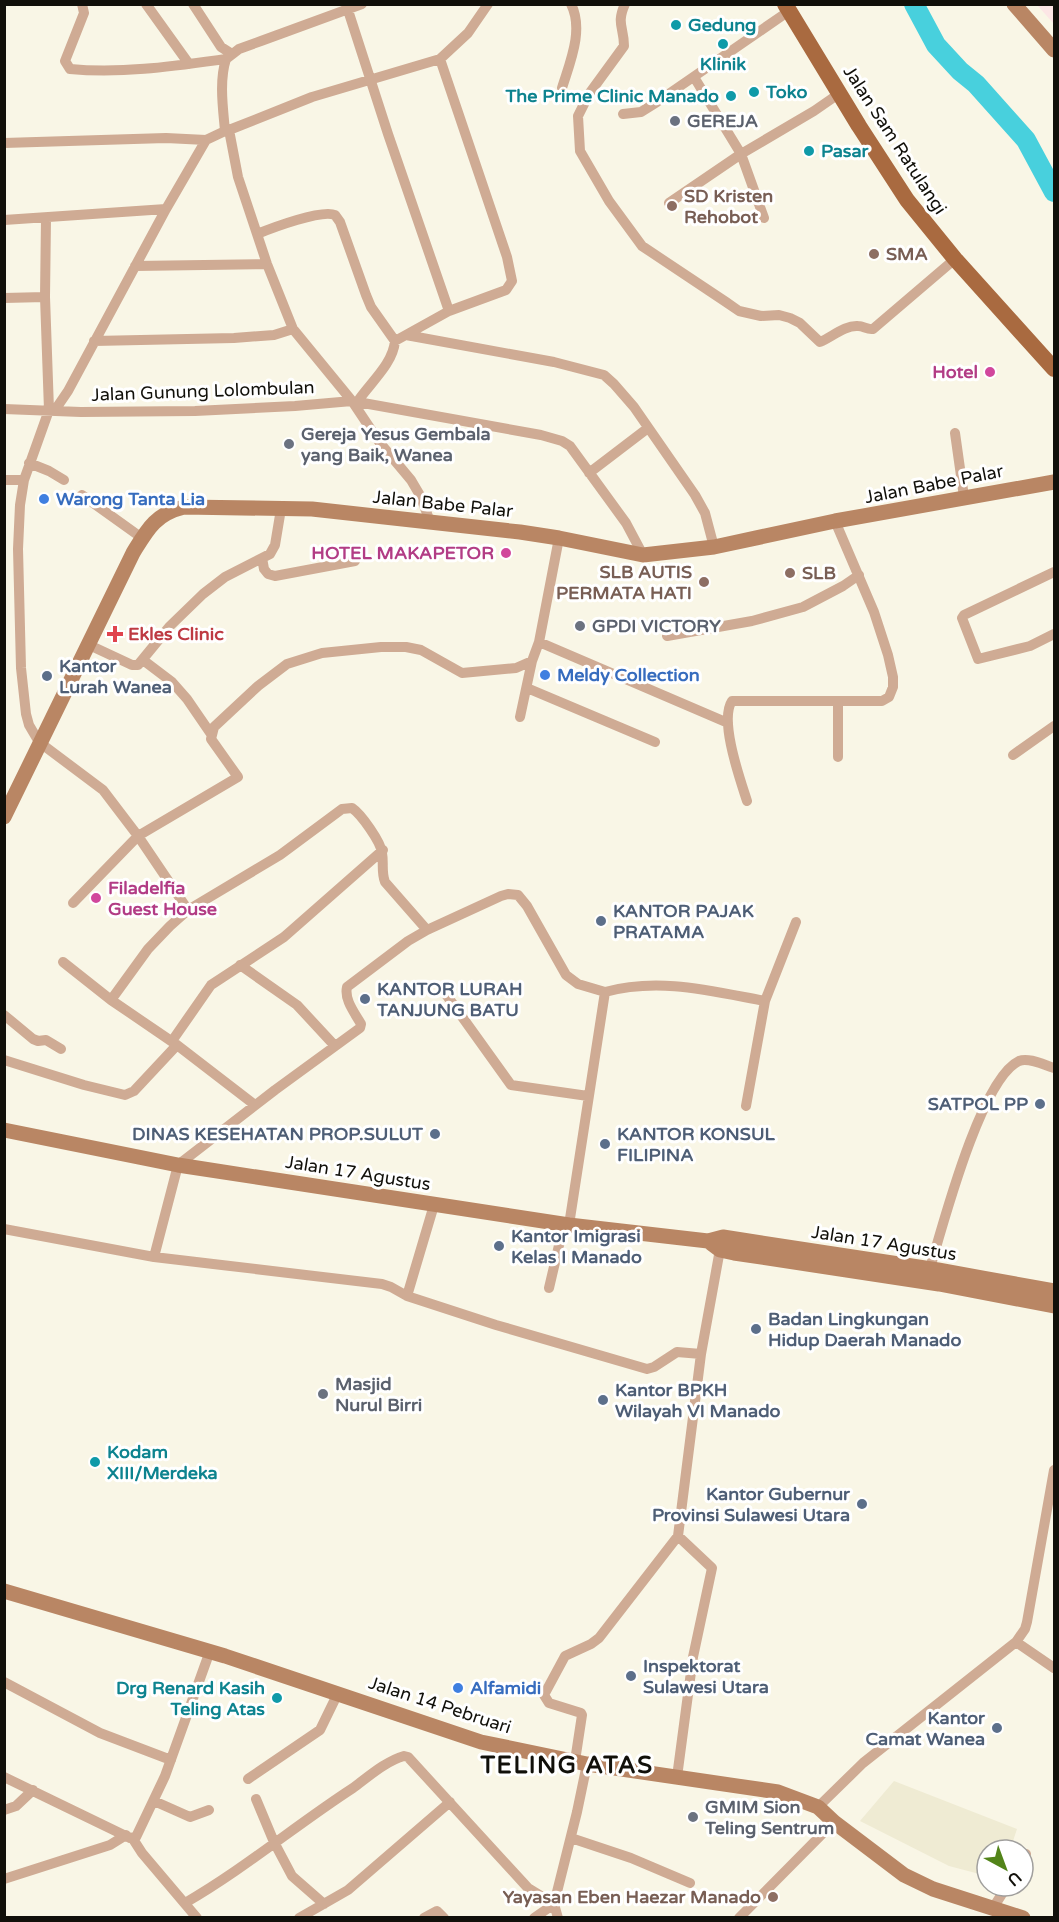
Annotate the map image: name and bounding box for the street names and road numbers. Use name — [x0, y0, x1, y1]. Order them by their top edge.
street label: Jalan Sam Ratulangi — [839, 61, 951, 219]
street label: Jalan Gunung Lolombulan — [91, 376, 315, 406]
street label: Jalan Babe Palar — [863, 460, 1005, 508]
street label: Jalan Babe Palar — [372, 486, 514, 522]
street label: Jalan 17 Agustus — [284, 1151, 432, 1195]
street label: Jalan 17 Agustus — [810, 1221, 958, 1265]
street label: Jalan 14 Pebruari — [366, 1672, 514, 1738]

